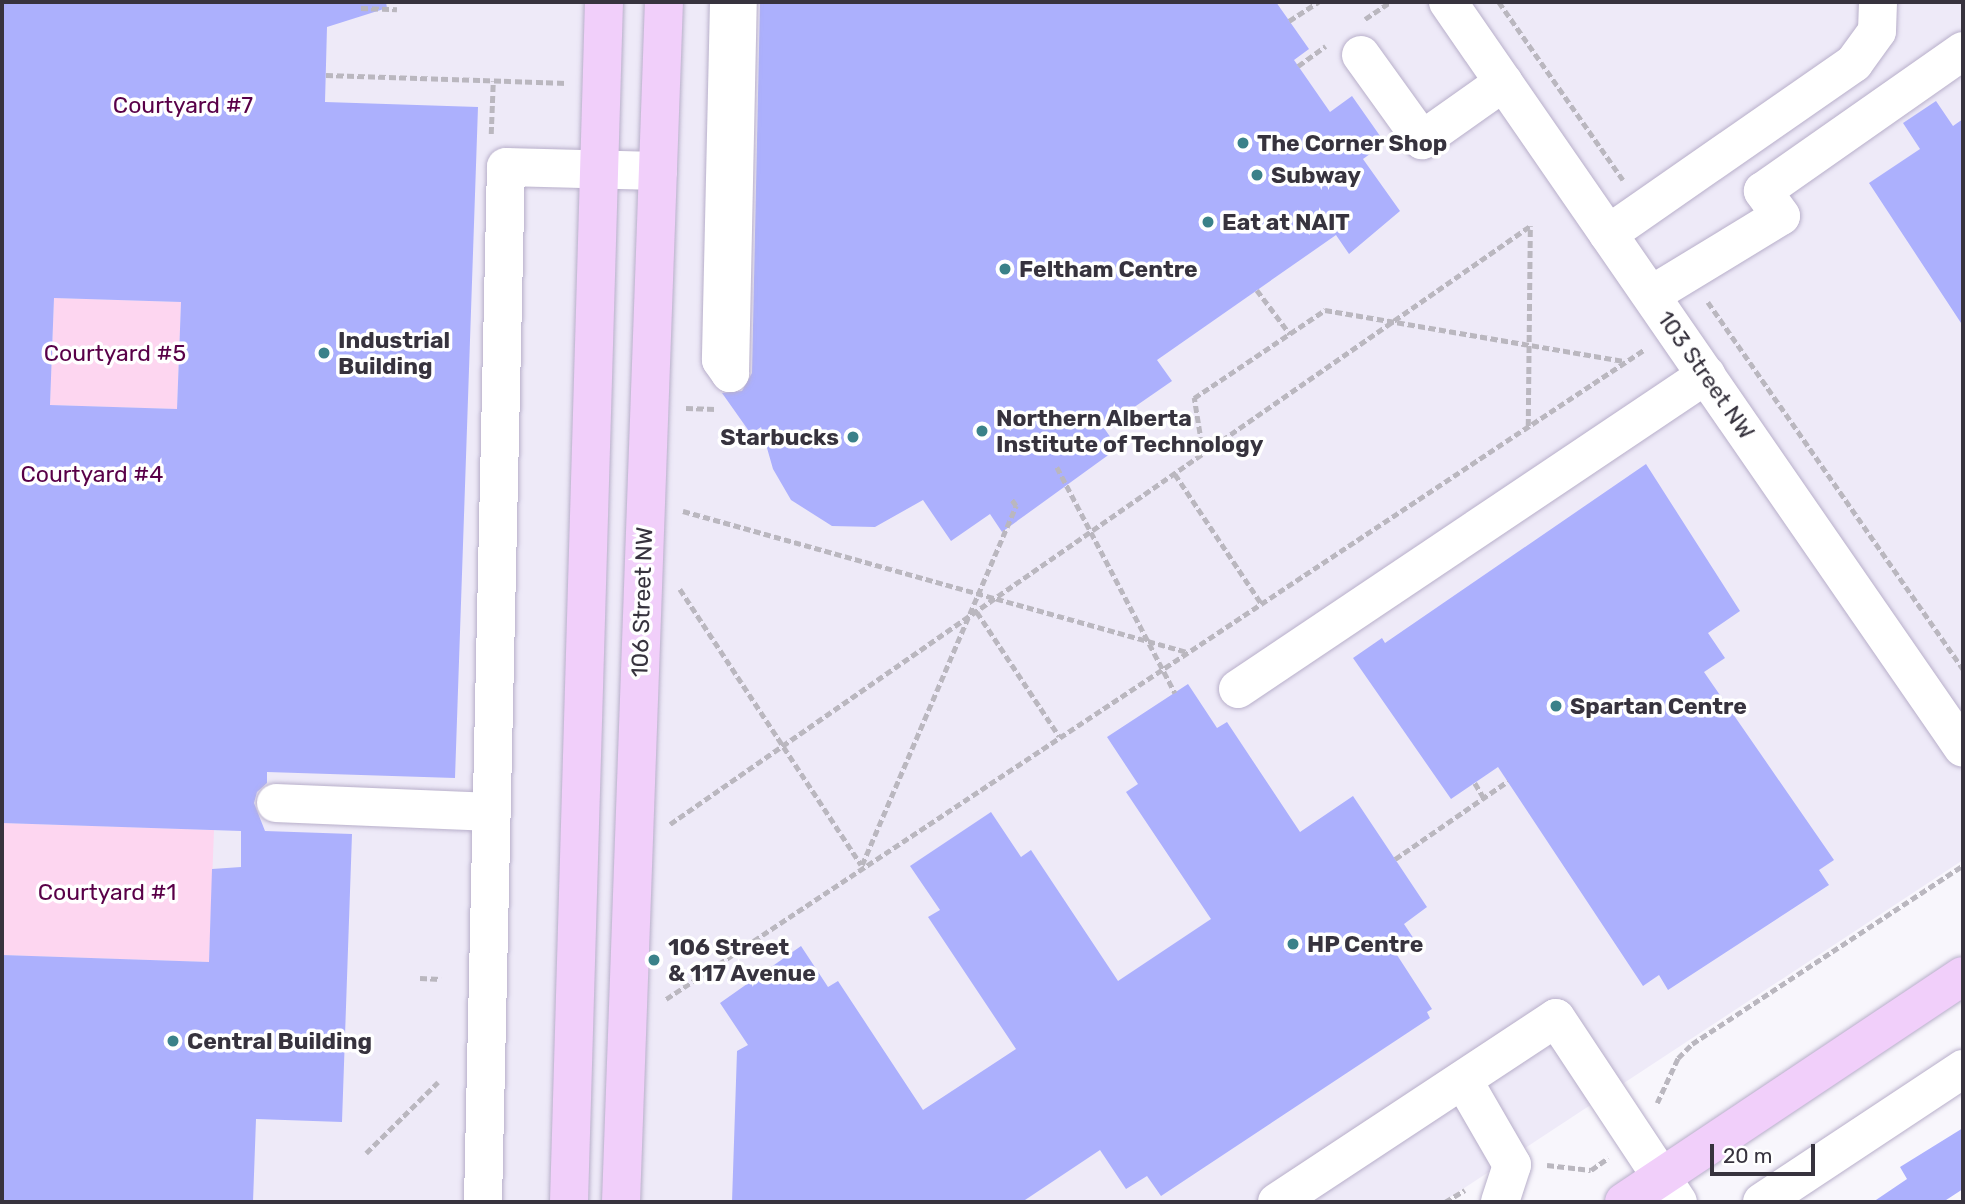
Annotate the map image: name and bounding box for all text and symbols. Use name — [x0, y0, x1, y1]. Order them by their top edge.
park label: Courtyard #7 — [113, 91, 253, 119]
place label: The Corner Shop — [1257, 129, 1448, 157]
marker: The Corner Shop — [1235, 135, 1251, 151]
place label: Subway — [1271, 161, 1361, 189]
marker: Subway — [1249, 167, 1265, 183]
place label: Eat at NAIT — [1222, 208, 1350, 236]
marker: Eat at NAIT — [1200, 214, 1216, 230]
place label: Feltham Centre — [1019, 255, 1198, 283]
marker: Feltham Centre — [997, 261, 1013, 277]
street label: 103 Street NW — [1652, 305, 1760, 445]
place label: Industrial Building — [338, 326, 450, 380]
park label: Courtyard #5 — [44, 339, 186, 367]
marker: Industrial Building — [316, 345, 332, 361]
place label: Northern Alberta Institute of Technology — [996, 404, 1264, 458]
place label: Starbucks — [720, 423, 839, 451]
marker: Northern Alberta Institute of Technology — [974, 423, 990, 439]
marker: Starbucks — [845, 429, 861, 445]
park label: Courtyard #4 — [20, 460, 164, 488]
street label: 106 Street NW — [626, 526, 658, 678]
place label: Spartan Centre — [1570, 692, 1747, 720]
marker: Spartan Centre — [1548, 698, 1564, 714]
park label: Courtyard #1 — [38, 878, 176, 906]
place label: HP Centre — [1307, 930, 1424, 958]
place label: 106 Street & 117 Avenue — [668, 933, 817, 987]
marker: HP Centre — [1285, 936, 1301, 952]
marker: 106 Street & 117 Avenue — [646, 952, 662, 968]
place label: Central Building — [187, 1027, 372, 1055]
marker: Central Building — [165, 1033, 181, 1049]
scale bar — [1713, 1130, 1818, 1174]
text: 20 m — [1723, 1143, 1772, 1168]

